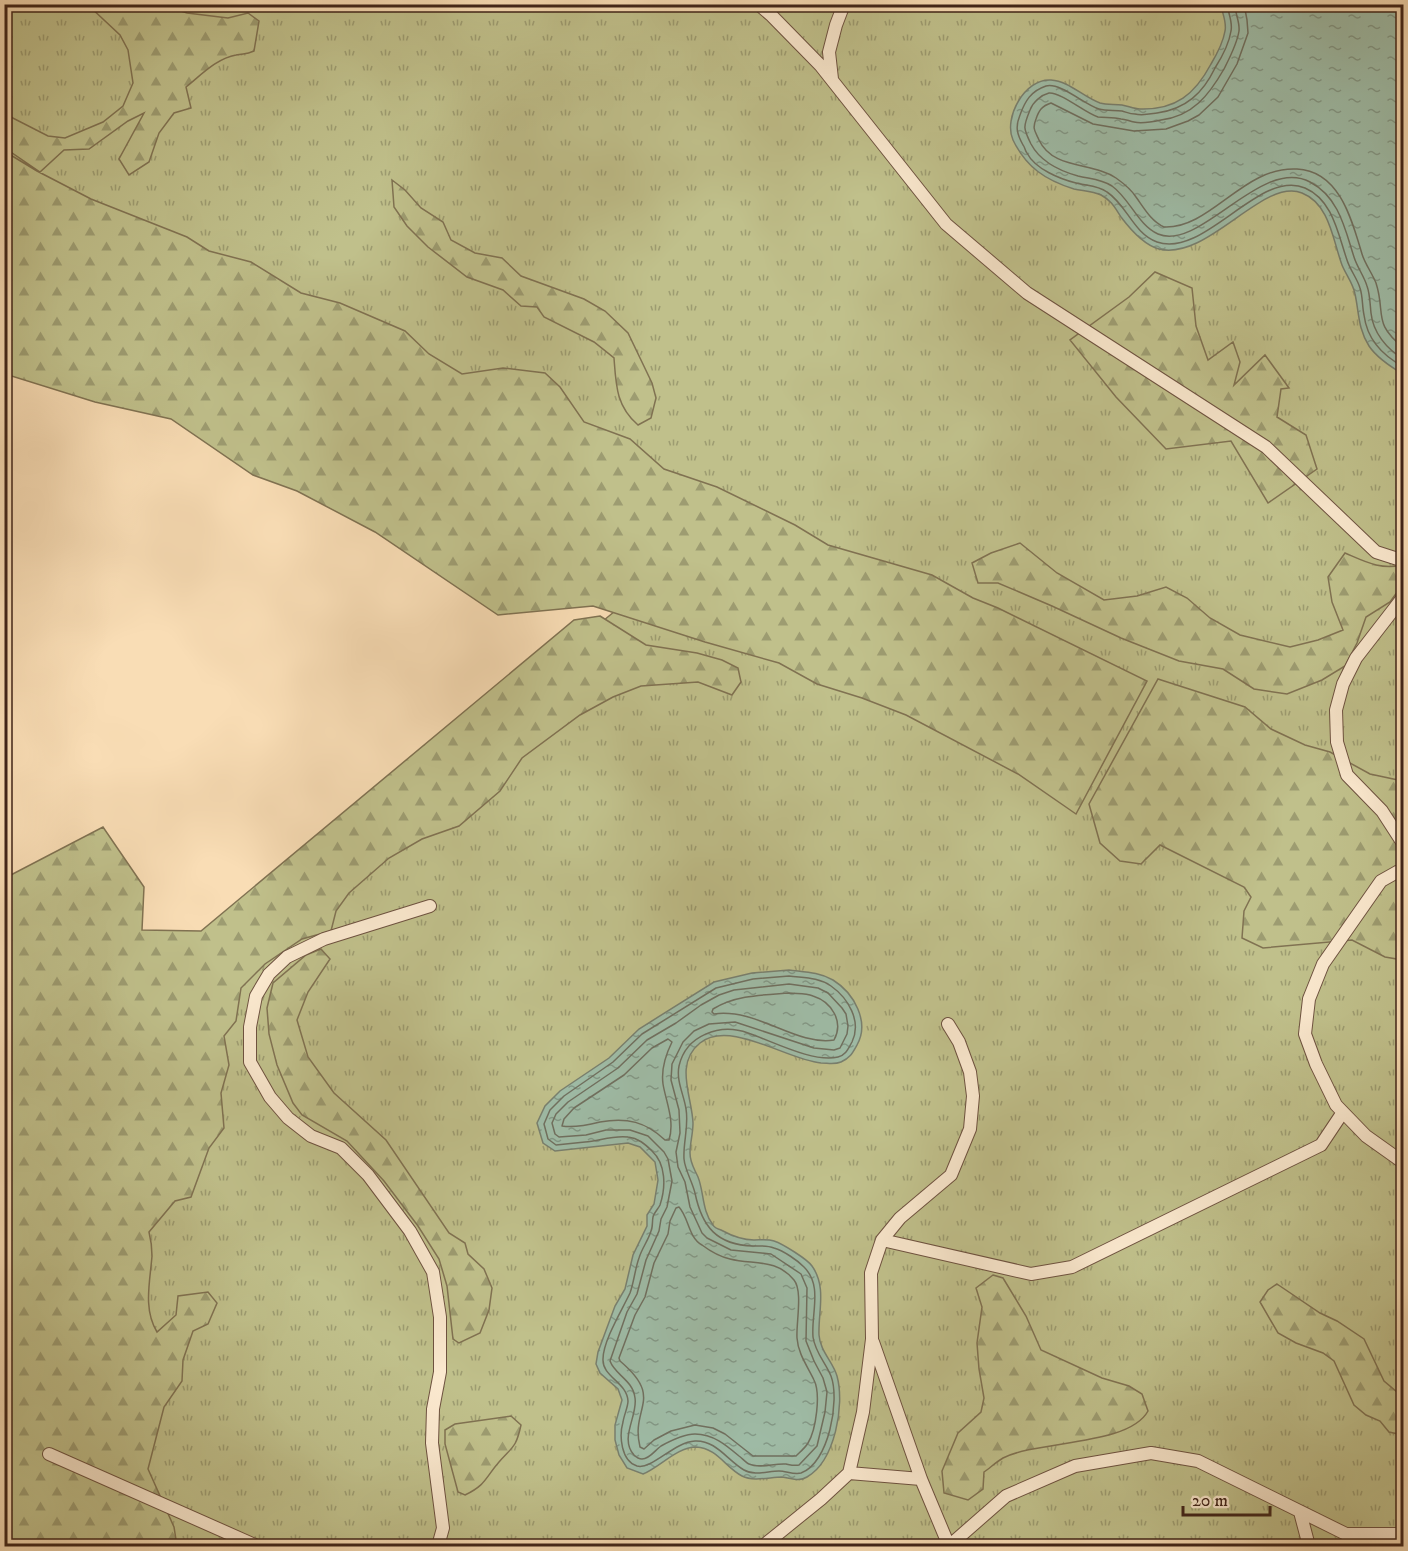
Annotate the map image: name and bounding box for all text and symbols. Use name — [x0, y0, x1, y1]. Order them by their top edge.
scale bar — [1183, 1479, 1270, 1517]
text: 20 m — [1192, 1490, 1228, 1512]

